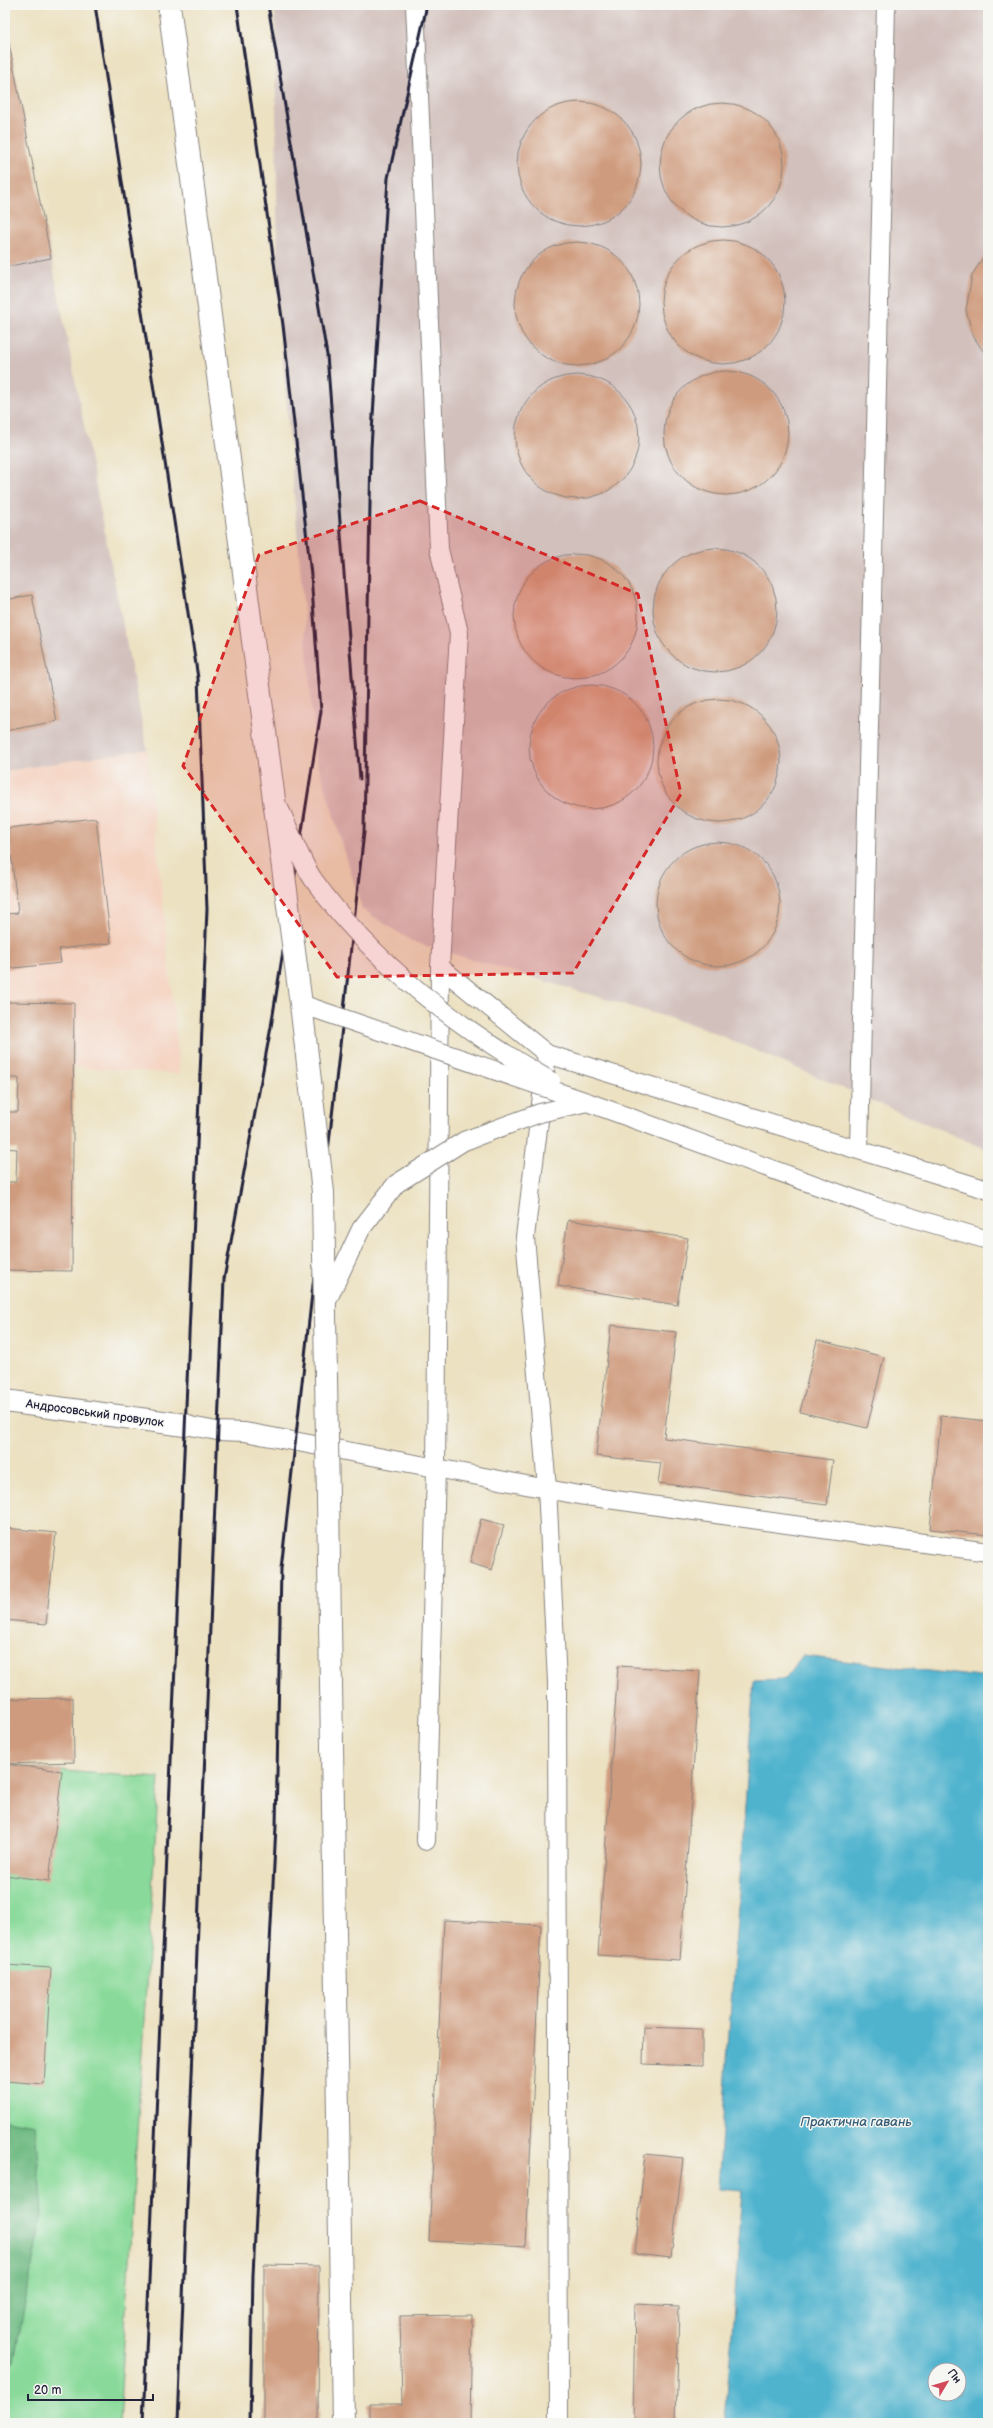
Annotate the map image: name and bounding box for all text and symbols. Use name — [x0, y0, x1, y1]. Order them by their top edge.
street label: Андросовський провулок — [24, 1396, 165, 1431]
water label: Практична гавань — [800, 2114, 912, 2130]
north arrow — [927, 2362, 967, 2402]
text: Пн — [945, 2366, 964, 2386]
scale bar — [28, 2376, 153, 2402]
text: 20 m — [34, 2383, 61, 2398]

